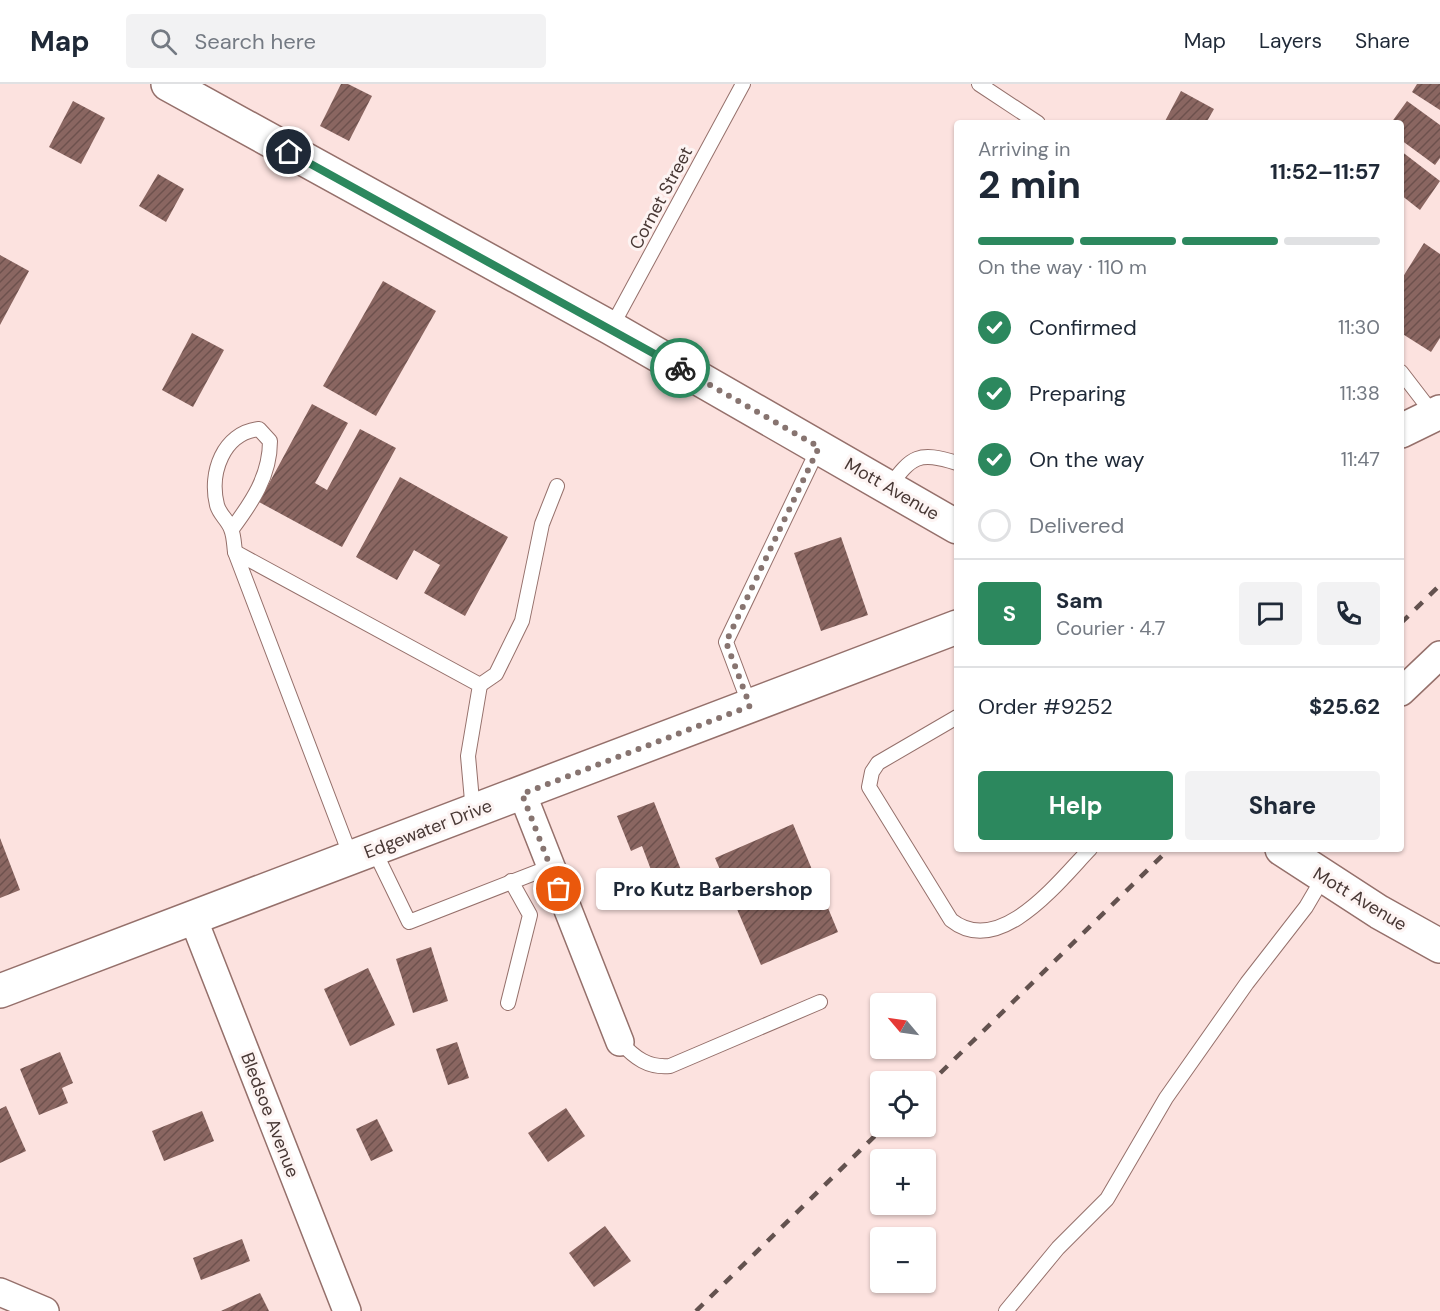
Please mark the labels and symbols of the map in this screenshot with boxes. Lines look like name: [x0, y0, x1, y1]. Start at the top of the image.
pin: [263, 126, 314, 177]
street label: Cornet Street: [624, 142, 698, 254]
courier: [650, 338, 710, 398]
street label: Mott Avenue: [840, 452, 944, 526]
street label: Edgewater Drive: [361, 794, 495, 864]
street label: Mott Avenue: [1309, 862, 1411, 936]
pin: [533, 863, 584, 914]
callout: Pro Kutz Barbershop: [595, 868, 829, 910]
north arrow: [870, 993, 936, 1059]
street label: Bledsoe Avenue: [235, 1049, 305, 1181]

